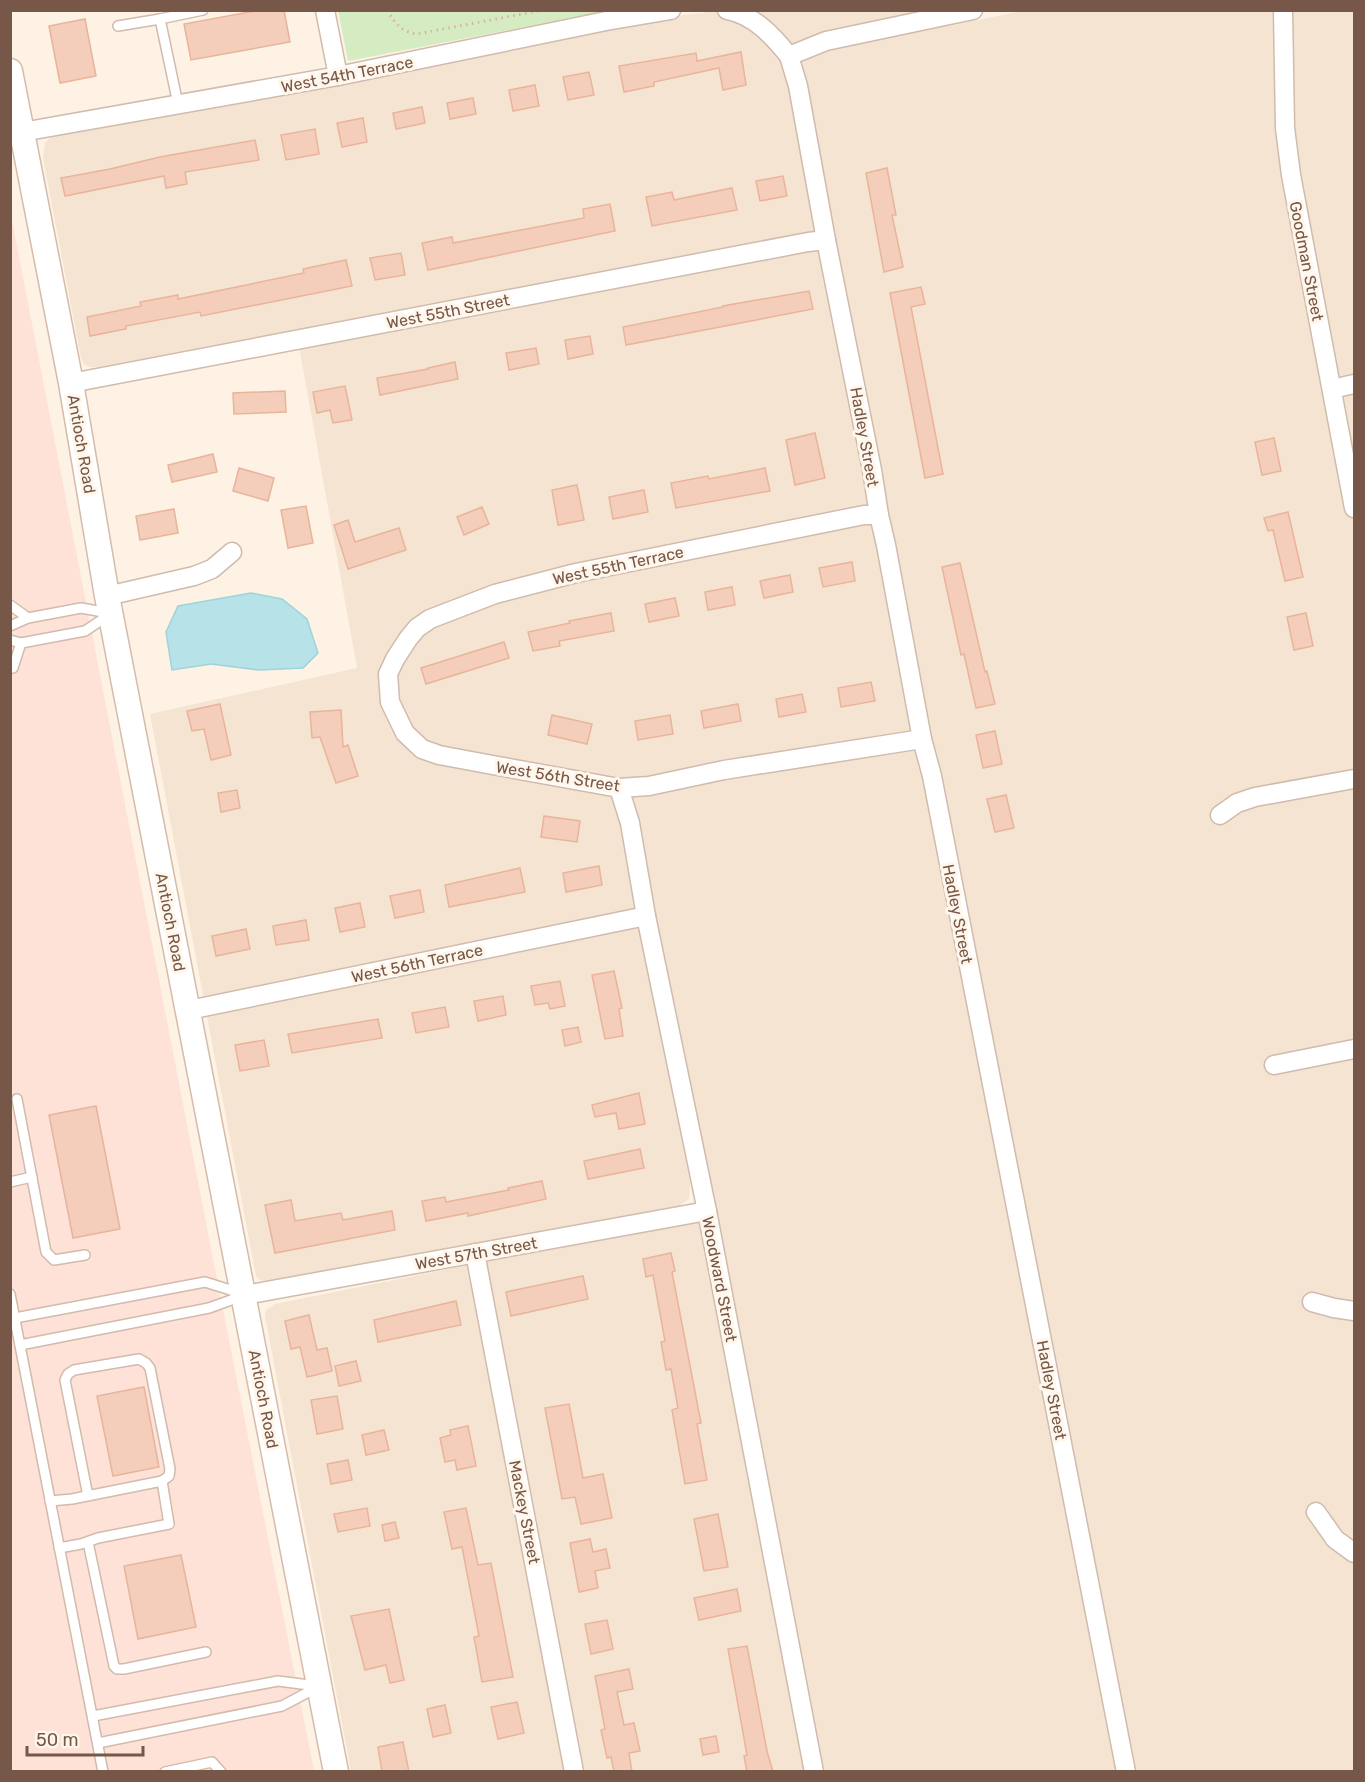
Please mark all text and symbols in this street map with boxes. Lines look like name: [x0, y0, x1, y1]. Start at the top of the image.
street label: West 54th Terrace: [279, 52, 415, 97]
street label: Goodman Street: [1286, 200, 1327, 323]
street label: West 55th Street: [385, 290, 511, 333]
street label: Hadley Street: [846, 386, 883, 488]
street label: Antioch Road: [63, 393, 100, 495]
street label: West 55th Terrace: [551, 542, 685, 589]
street label: West 56th Street: [495, 757, 621, 796]
street label: Hadley Street: [939, 863, 976, 965]
street label: Antioch Road: [152, 871, 189, 973]
street label: West 56th Terrace: [350, 940, 485, 987]
street label: Woodward Street: [698, 1215, 741, 1343]
street label: West 57th Street: [414, 1233, 539, 1274]
street label: Hadley Street: [1033, 1339, 1070, 1441]
street label: Antioch Road: [245, 1348, 282, 1450]
street label: Mackey Street: [505, 1459, 544, 1566]
scale bar: [27, 1719, 142, 1757]
text: 50 m: [36, 1729, 79, 1751]

